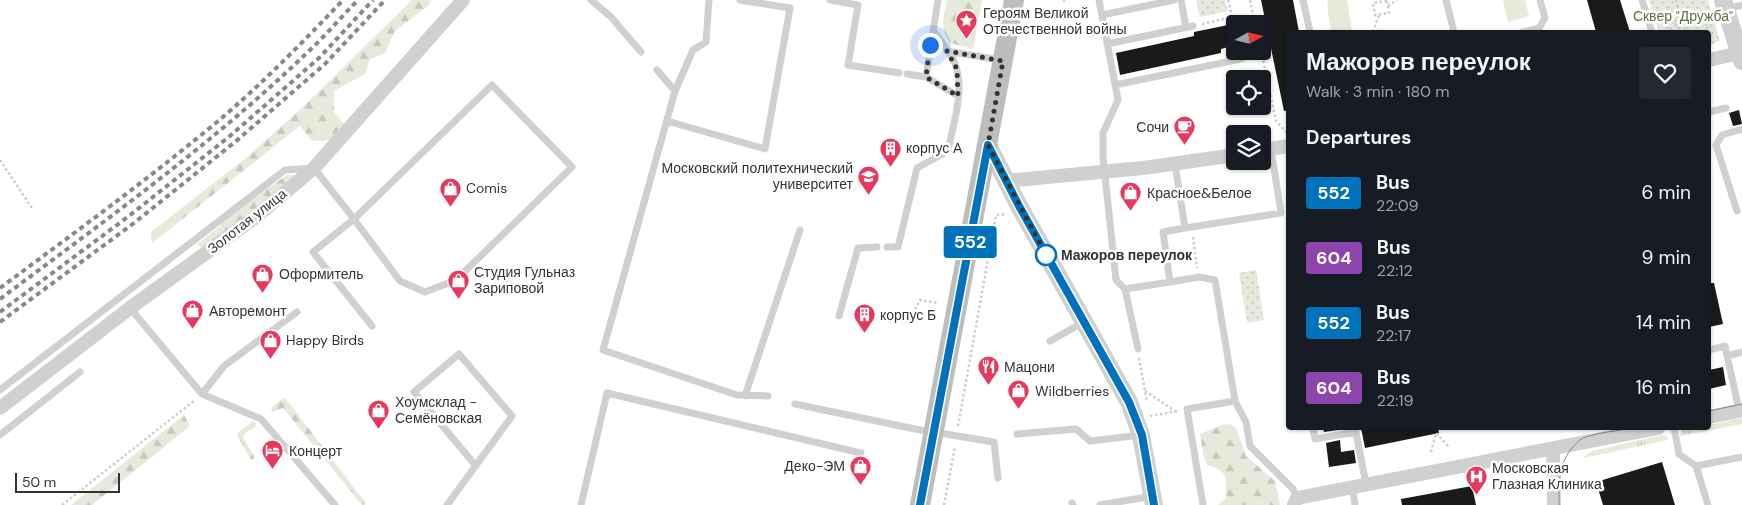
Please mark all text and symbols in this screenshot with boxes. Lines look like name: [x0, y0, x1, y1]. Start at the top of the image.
place label: Героям Великой Отечественной войны: [983, 4, 1127, 38]
park label: Сквер "Дружба": [1633, 7, 1733, 25]
place icon: Героям Великой Отечественной войны: [955, 9, 979, 40]
north arrow: [1226, 15, 1271, 60]
map controls: [1226, 15, 1271, 170]
your location: [918, 33, 943, 58]
text: Мажоров переулок: [1306, 46, 1531, 77]
button: heart: [1639, 47, 1691, 99]
button: locate: [1226, 70, 1271, 115]
text: Walk · 3 min · 180 m: [1306, 81, 1450, 102]
cafe icon: Сочи: [1173, 115, 1197, 146]
place label: Сочи: [1136, 118, 1169, 136]
button: layers: [1226, 125, 1271, 170]
text: Departures: [1306, 125, 1411, 150]
building icon: корпус А: [878, 136, 902, 167]
place label: корпус А: [906, 139, 963, 157]
place label: Московский политехнический университет: [661, 159, 854, 193]
school or university icon: Московский политехнический университет: [857, 164, 881, 195]
text: Bus: [1376, 170, 1410, 195]
shop icon: Comis: [438, 176, 462, 207]
place label: Comis: [466, 179, 507, 197]
text: 6 min: [1642, 180, 1691, 205]
shop icon: Красное&Белое: [1119, 181, 1143, 212]
text: 552: [1317, 181, 1350, 205]
street label: Золотая улица: [204, 184, 290, 258]
place label: Красное&Белое: [1147, 184, 1252, 202]
text: 22:09: [1376, 195, 1419, 216]
line badge: 552: [941, 226, 999, 258]
text: 552: [954, 230, 986, 254]
text: Bus: [1377, 235, 1411, 260]
marker: Мажоров переулок: [1035, 244, 1057, 266]
text: 9 min: [1642, 245, 1691, 270]
place label: Мажоров переулок: [1061, 246, 1193, 264]
text: 604: [1316, 246, 1352, 270]
text: 22:12: [1377, 260, 1413, 281]
shop icon: Оформитель: [251, 262, 275, 293]
place label: Студия Гульназ Зариповой: [474, 263, 575, 297]
place label: Оформитель: [279, 265, 363, 283]
shop icon: Студия Гульназ Зариповой: [446, 268, 470, 299]
shop icon: Авторемонт: [181, 299, 205, 330]
text: Bus: [1376, 300, 1410, 325]
place label: Авторемонт: [209, 302, 287, 320]
building icon: корпус Б: [852, 303, 876, 334]
place label: корпус Б: [880, 306, 936, 324]
text: 14 min: [1636, 310, 1691, 335]
text: 552: [1317, 311, 1350, 335]
text: 22:17: [1376, 325, 1411, 346]
shop icon: Happy Birds: [258, 328, 282, 359]
place label: Happy Birds: [286, 331, 364, 349]
restaurant icon: Мацони: [976, 355, 1000, 386]
place label: Мацони: [1004, 358, 1055, 376]
text: Bus: [1377, 365, 1411, 390]
text: 16 min: [1636, 375, 1691, 400]
text: 604: [1316, 376, 1352, 400]
shop icon: Wildberries: [1007, 379, 1031, 410]
place label: Wildberries: [1035, 382, 1109, 400]
text: 22:19: [1377, 390, 1414, 411]
place label: Хоумсклад - Семёновская: [395, 393, 482, 427]
shop icon: Хоумсклад - Семёновская: [367, 398, 391, 429]
hotel icon: Концерт: [261, 439, 285, 470]
place label: Концерт: [289, 442, 343, 460]
shop icon: Деко-ЭМ: [849, 454, 873, 485]
place label: Деко-ЭМ: [784, 457, 845, 475]
place label: Московская Глазная Клиника: [1492, 459, 1602, 493]
hospital icon: Московская Глазная Клиника: [1464, 464, 1488, 495]
scale bar: [15, 470, 120, 493]
text: 50 m: [22, 473, 56, 491]

